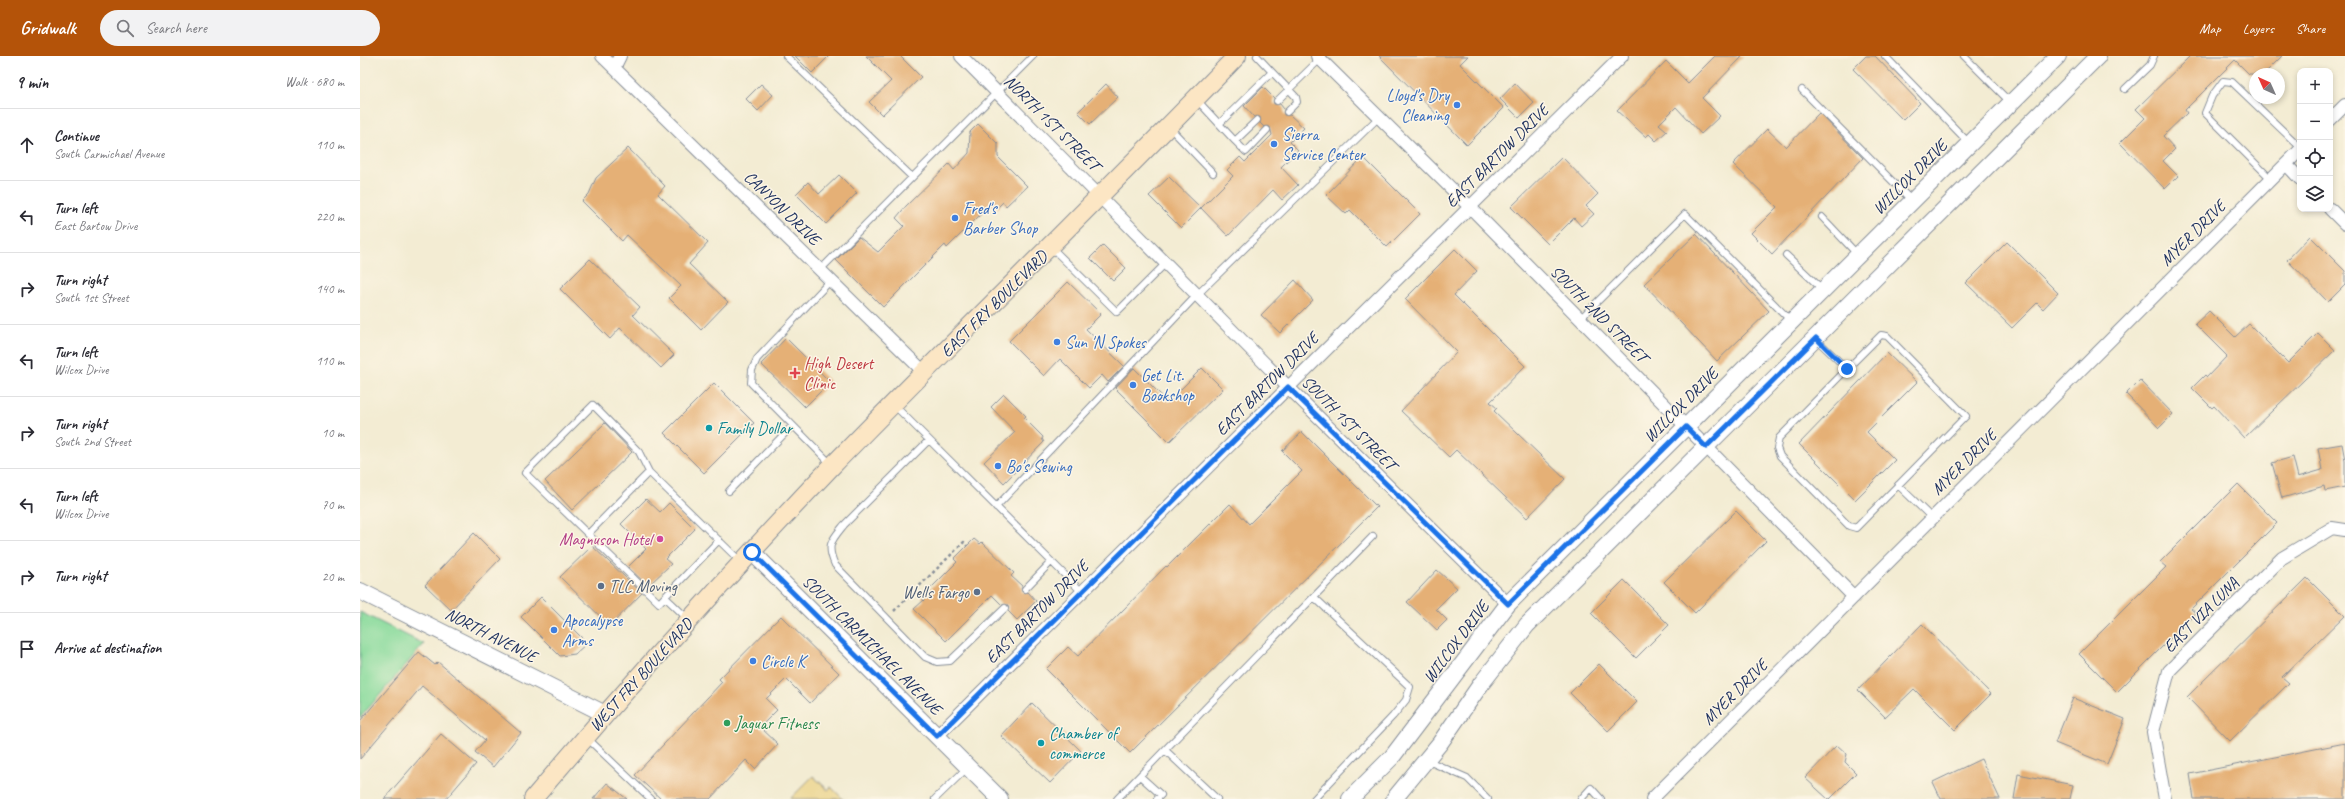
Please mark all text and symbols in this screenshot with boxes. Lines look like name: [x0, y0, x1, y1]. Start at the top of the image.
search box: [100, 10, 380, 46]
text: Gridwalk: [20, 16, 76, 40]
icon: search: [114, 17, 136, 39]
text: Search here: [146, 19, 207, 38]
text: Map: [2199, 20, 2221, 37]
text: Layers: [2243, 20, 2274, 37]
text: Share: [2296, 20, 2325, 37]
north arrow: [2249, 68, 2285, 104]
map controls: [2297, 68, 2333, 212]
button: +: [2297, 68, 2333, 104]
street label: NORTH 1ST STREET: [1000, 71, 1107, 178]
text: 9 min: [16, 72, 48, 93]
text: Walk · 680 m: [285, 74, 344, 90]
place label: Lloyd's Dry Cleaning: [1387, 85, 1450, 126]
street label: EAST BARTOW DRIVE: [1441, 98, 1555, 212]
marker: Lloyd's Dry Cleaning: [1452, 100, 1462, 110]
button: −: [2297, 104, 2333, 140]
place label: Sierra Service Center: [1282, 124, 1367, 165]
text: Continue: [54, 127, 99, 146]
icon: ahead: [16, 134, 38, 156]
street label: WILCOX DRIVE: [1868, 134, 1953, 219]
text: 110 m: [316, 137, 344, 153]
marker: Sierra Service Center: [1269, 139, 1279, 149]
button: locate: [2297, 140, 2333, 176]
text: South Carmichael Avenue: [54, 146, 164, 162]
street label: CANYON DRIVE: [739, 166, 826, 251]
button: layers: [2297, 176, 2333, 212]
street label: MYER DRIVE: [2156, 194, 2232, 270]
place label: Fred's Barber Shop: [963, 198, 1039, 239]
text: Turn left: [54, 199, 97, 218]
icon: left: [16, 206, 38, 228]
text: 220 m: [316, 209, 344, 225]
marker: Fred's Barber Shop: [950, 213, 960, 223]
text: East Bartow Drive: [54, 218, 137, 234]
street label: EAST FRY BOULEVARD: [936, 245, 1053, 362]
street label: SOUTH 2ND STREET: [1546, 261, 1655, 370]
text: Turn right: [54, 271, 107, 290]
icon: right: [16, 278, 38, 300]
text: 140 m: [316, 281, 344, 297]
text: South 1st Street: [54, 290, 129, 306]
street label: EAST BARTOW DRIVE: [1211, 326, 1325, 440]
place label: Sun 'N Spokes: [1065, 332, 1148, 353]
marker: Sun 'N Spokes: [1052, 337, 1062, 347]
text: Turn left: [54, 343, 97, 362]
icon: left: [16, 350, 38, 372]
text: 110 m: [316, 353, 344, 369]
place label: High Desert Clinic: [804, 353, 876, 394]
route end: [1838, 360, 1856, 378]
text: Wilcox Drive: [54, 362, 108, 378]
street label: WILCOX DRIVE: [1639, 362, 1724, 447]
place label: Get Lit. Bookshop: [1141, 365, 1196, 406]
marker: High Desert Clinic: [789, 367, 801, 379]
street label: SOUTH 1ST STREET: [1297, 371, 1404, 478]
marker: Get Lit. Bookshop: [1128, 380, 1138, 390]
text: Turn right: [54, 415, 107, 434]
place label: Family Dollar: [717, 418, 794, 439]
icon: right: [16, 422, 38, 444]
marker: Family Dollar: [704, 423, 714, 433]
street label: MYER DRIVE: [1927, 423, 2003, 499]
text: 10 m: [322, 425, 344, 441]
text: South 2nd Street: [54, 434, 131, 450]
place label: Bo's Sewing: [1006, 456, 1073, 477]
marker: Bo's Sewing: [993, 461, 1003, 471]
text: Turn left: [54, 487, 97, 506]
icon: left: [16, 494, 38, 516]
text: 70 m: [322, 497, 344, 513]
text: Wilcox Drive: [54, 506, 108, 522]
place label: Magnuson Hotel: [559, 529, 655, 550]
marker: Magnuson Hotel: [655, 534, 665, 544]
route start: [743, 543, 761, 561]
street label: EAST BARTOW DRIVE: [981, 554, 1095, 668]
icon: right: [16, 566, 38, 588]
text: Turn right: [54, 567, 107, 586]
text: 20 m: [322, 569, 344, 585]
street label: SOUTH CARMICHAEL AVENUE: [798, 571, 948, 721]
street label: EAST VIA LUNA: [2159, 573, 2243, 657]
place label: TLC Moving: [609, 576, 678, 597]
marker: TLC Moving: [596, 581, 606, 591]
place label: Wells Fargo: [903, 582, 970, 603]
marker: Wells Fargo: [972, 587, 982, 597]
street label: WILCOX DRIVE: [1418, 595, 1495, 687]
street label: NORTH AVENUE: [442, 603, 543, 668]
place label: Apocalypse Arms: [562, 610, 624, 651]
street label: WEST FRY BOULEVARD: [585, 613, 698, 736]
marker: Apocalypse Arms: [549, 625, 559, 635]
icon: arrive: [16, 638, 38, 660]
text: Arrive at destination: [54, 639, 161, 658]
place label: Circle K: [761, 651, 809, 672]
street label: MYER DRIVE: [1698, 653, 1774, 729]
marker: Circle K: [748, 656, 758, 666]
place label: Jaguar Fitness: [734, 713, 821, 734]
marker: Jaguar Fitness: [722, 718, 732, 728]
place label: Chamber of commerce: [1049, 723, 1121, 764]
marker: Chamber of commerce: [1036, 738, 1046, 748]

